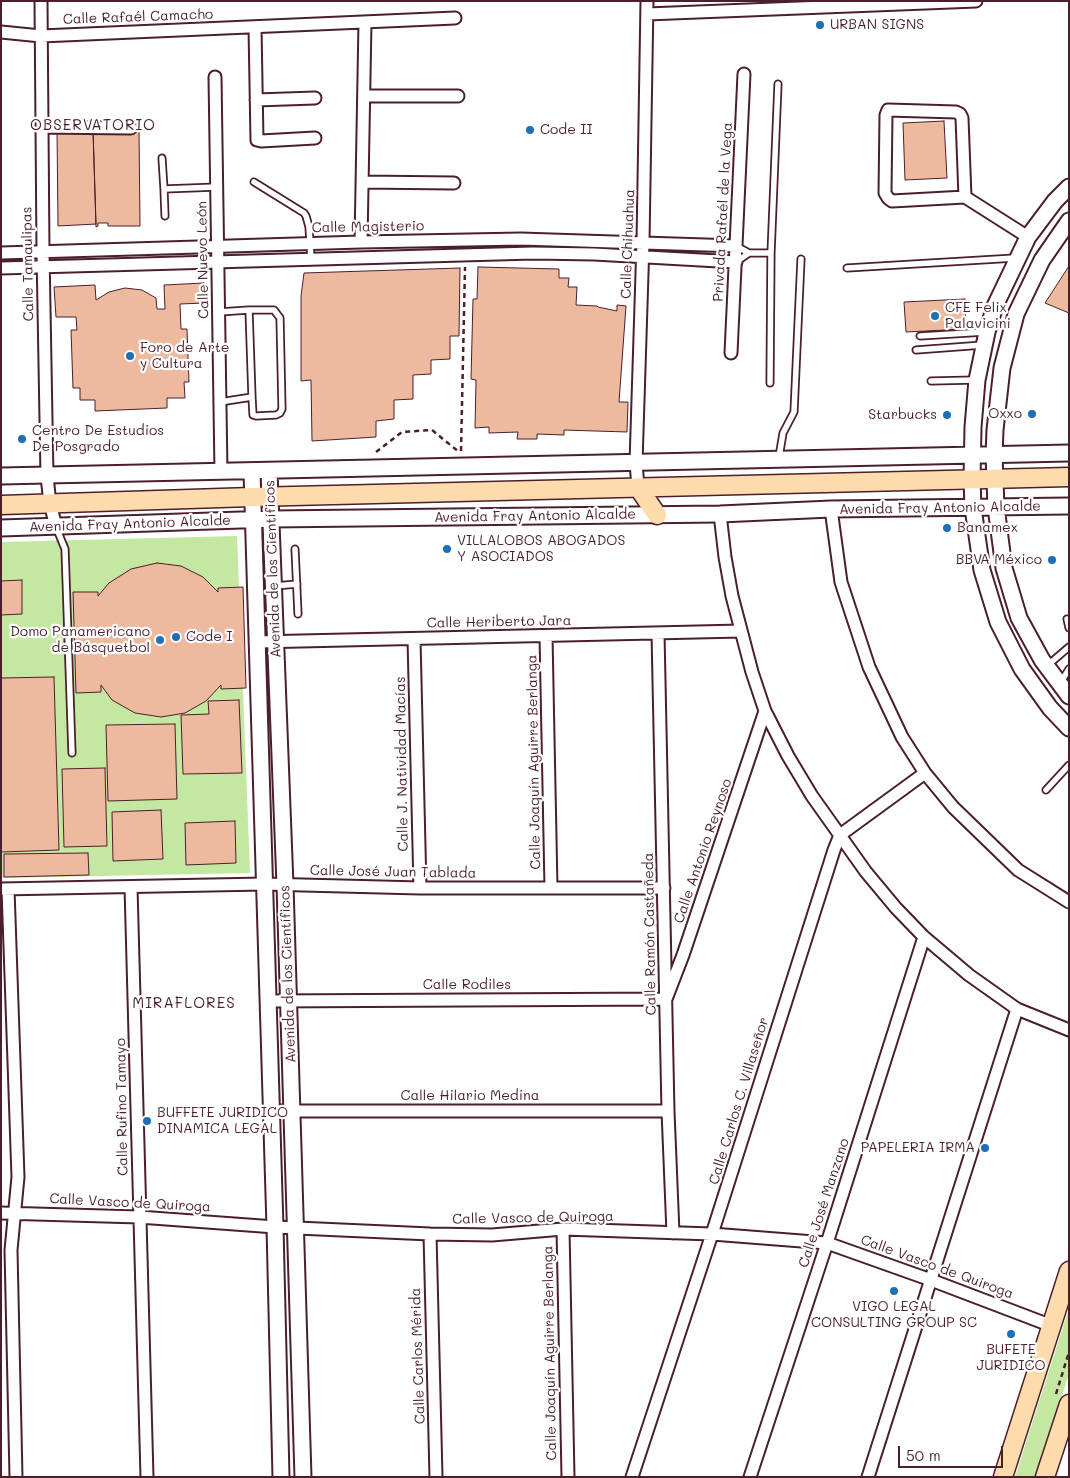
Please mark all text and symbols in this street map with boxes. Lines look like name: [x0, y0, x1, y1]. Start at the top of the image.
street label: Calle Rafaél Camacho: [63, 6, 213, 28]
place label: URBAN SIGNS: [830, 17, 924, 33]
marker: URBAN SIGNS: [814, 19, 826, 31]
district label: OBSERVATORIO: [29, 116, 157, 134]
place label: Code II: [540, 122, 593, 138]
street label: Privada Rafaél de la Vega: [710, 122, 736, 302]
marker: Code II: [524, 124, 536, 136]
street label: Calle Chihuahua: [618, 189, 638, 299]
street label: Calle Nuevo León: [194, 201, 212, 319]
street label: Calle Tamaulipas: [19, 206, 37, 322]
street label: Calle Magisterio: [312, 218, 424, 236]
place label: CFE Felix Palavicini: [945, 300, 1011, 332]
marker: CFE Felix Palavicini: [929, 310, 941, 322]
place label: Foro de Arte y Cultura: [140, 340, 230, 372]
marker: Foro de Arte y Cultura: [124, 350, 136, 362]
place label: Oxxo: [988, 406, 1022, 422]
place label: Starbucks: [868, 407, 937, 423]
marker: Oxxo: [1026, 408, 1038, 420]
marker: Starbucks: [941, 409, 953, 421]
place label: Centro De Estudios De Posgrado: [32, 423, 164, 456]
marker: Centro De Estudios De Posgrado: [16, 433, 28, 445]
street label: Avenida de los Científicos: [262, 480, 284, 658]
street label: Avenida Fray Antonio Alcalde: [839, 498, 1041, 518]
street label: Avenida Fray Antonio Alcalde: [434, 506, 636, 526]
street label: Avenida Fray Antonio Alcalde: [29, 512, 231, 536]
place label: Banamex: [957, 520, 1018, 536]
marker: Banamex: [941, 522, 953, 534]
place label: VILLALOBOS ABOGADOS Y ASOCIADOS: [457, 533, 625, 566]
marker: VILLALOBOS ABOGADOS Y ASOCIADOS: [441, 543, 453, 555]
place label: BBVA México: [956, 552, 1042, 568]
marker: BBVA México: [1046, 554, 1058, 566]
street label: Calle Heriberto Jara: [427, 612, 571, 632]
place label: Domo Panamericano de Básquetbol: [10, 624, 150, 656]
place label: Code I: [186, 629, 232, 645]
marker: Code I: [170, 631, 182, 643]
marker: Domo Panamericano de Básquetbol: [154, 634, 166, 646]
street label: Calle Joaquín Aguirre Berlanga: [524, 654, 544, 870]
street label: Calle J. Natividad Macías: [392, 676, 412, 852]
street label: Calle Antonio Reynoso: [670, 777, 736, 925]
street label: Calle Ramón Castañeda: [640, 853, 660, 1015]
street label: Calle José Juan Tablada: [310, 862, 476, 882]
street label: Avenida de los Científicos: [277, 885, 299, 1063]
street label: Calle Rodiles: [423, 977, 511, 993]
district label: MIRAFLORES: [131, 994, 237, 1012]
street label: Calle Carlos C. Villaseñor: [706, 1015, 772, 1187]
street label: Calle Rufino Tamayo: [112, 1038, 132, 1176]
street label: Calle Hilario Medina: [401, 1088, 539, 1104]
place label: BUFFETE JURIDICO DINAMICA LEGAL: [157, 1105, 288, 1138]
marker: BUFFETE JURIDICO DINAMICA LEGAL: [141, 1115, 153, 1127]
street label: Calle José Manzano: [795, 1136, 853, 1270]
place label: PAPELERIA IRMA: [861, 1140, 975, 1156]
marker: PAPELERIA IRMA: [979, 1142, 991, 1154]
street label: Calle Vasco de Quiroga: [49, 1190, 211, 1216]
street label: Calle Vasco de Quiroga: [452, 1208, 614, 1228]
street label: Calle Vasco de Quiroga: [858, 1231, 1016, 1303]
street label: Calle Joaquín Aguirre Berlanga: [540, 1245, 560, 1461]
marker: VIGO LEGAL CONSULTING GROUP SC: [888, 1285, 900, 1297]
street label: Calle Carlos Mérida: [407, 1288, 429, 1424]
place label: VIGO LEGAL CONSULTING GROUP SC: [811, 1299, 977, 1331]
marker: BUFETE JURIDICO: [1005, 1328, 1017, 1340]
place label: BUFETE JURIDICO: [977, 1342, 1045, 1374]
scale bar: [900, 1436, 1005, 1468]
text: 50 m: [906, 1445, 941, 1465]

